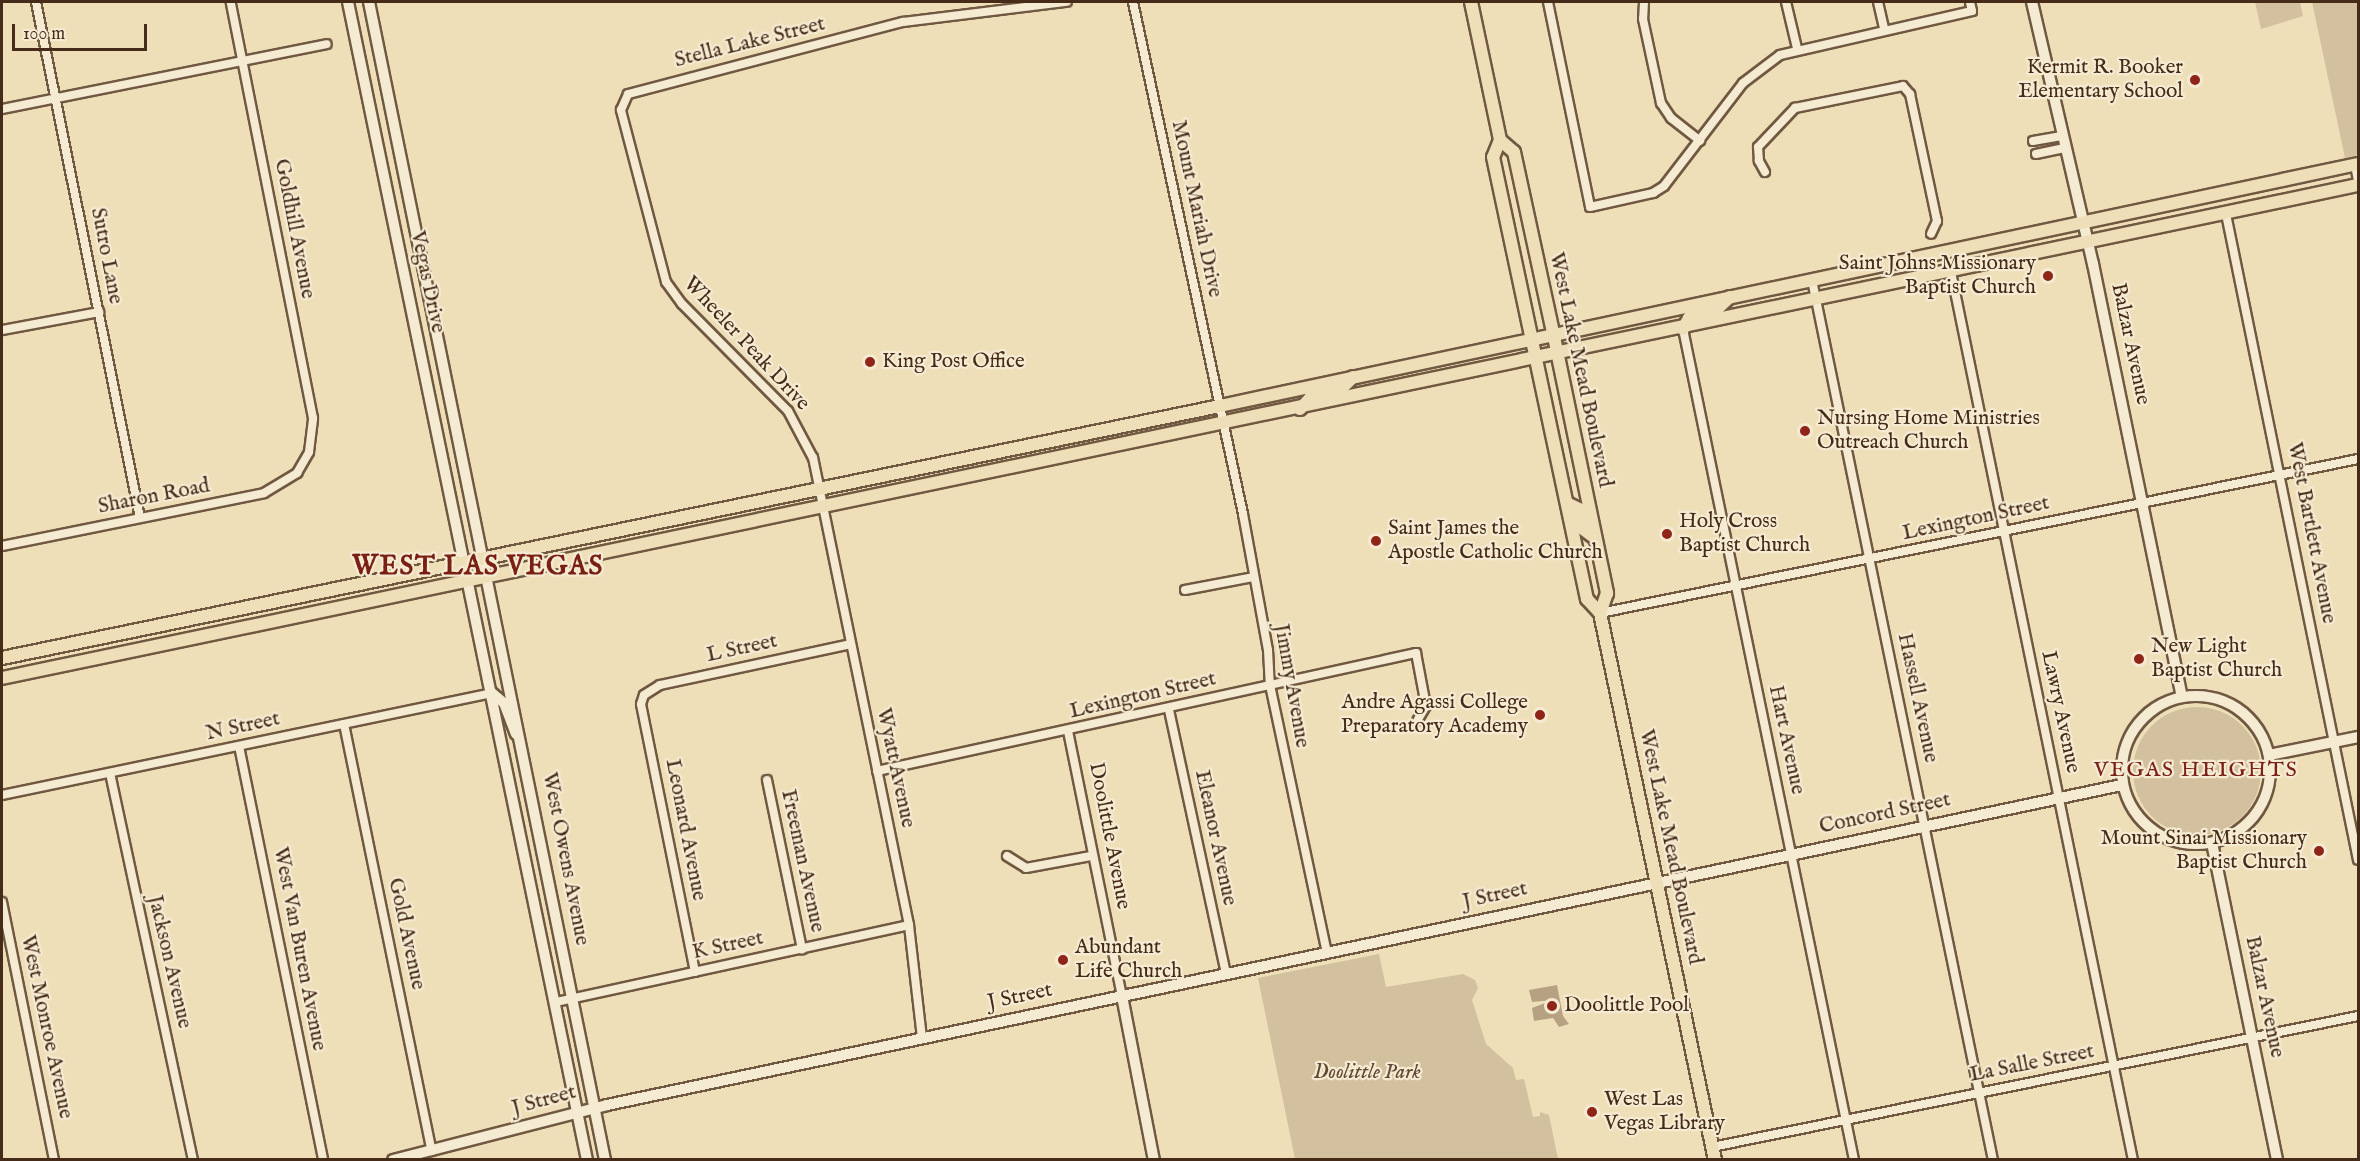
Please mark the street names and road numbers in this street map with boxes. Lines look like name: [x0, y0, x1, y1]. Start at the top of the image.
street label: Stella Lake Street: [672, 12, 828, 74]
street label: Mount Mariah Drive: [1165, 118, 1227, 300]
street label: Goldhill Avenue: [268, 157, 320, 301]
street label: Sutro Lane: [84, 206, 128, 306]
street label: Vegas Drive: [404, 229, 450, 335]
street label: West Lake Mead Boulevard: [1543, 250, 1617, 490]
street label: Wheeler Peak Drive: [677, 272, 815, 416]
street label: Balzar Avenue: [2105, 281, 2155, 407]
street label: West Bartlett Avenue: [2281, 440, 2341, 626]
street label: Sharon Road: [96, 474, 212, 520]
street label: Lexington Street: [1900, 491, 2052, 547]
street label: Jimmy Avenue: [1268, 622, 1314, 750]
street label: L Street: [704, 629, 780, 669]
street label: Hassell Avenue: [1891, 631, 1943, 765]
street label: Lawry Avenue: [2035, 649, 2085, 775]
street label: Lexington Street: [1067, 667, 1219, 725]
street label: Hart Avenue: [1762, 683, 1810, 797]
street label: Wyatt Avenue: [870, 706, 920, 830]
street label: N Street: [204, 707, 282, 747]
street label: West Lake Mead Boulevard: [1633, 727, 1707, 967]
street label: Leonard Avenue: [659, 757, 711, 903]
street label: Doolittle Avenue: [1082, 760, 1136, 912]
street label: Eleanor Avenue: [1188, 768, 1242, 908]
street label: West Owens Avenue: [536, 770, 594, 948]
street label: Freeman Avenue: [775, 787, 829, 935]
street label: Concord Street: [1817, 788, 1953, 840]
street label: West Van Buren Avenue: [267, 845, 331, 1053]
street label: Gold Avenue: [382, 876, 430, 992]
street label: J Street: [1460, 877, 1530, 915]
street label: Jackson Avenue: [141, 893, 197, 1031]
street label: K Street: [690, 926, 766, 966]
street label: West Monroe Avenue: [14, 933, 78, 1121]
street label: Balzar Avenue: [2239, 934, 2289, 1060]
street label: J Street: [985, 978, 1055, 1016]
street label: La Salle Street: [1968, 1040, 2096, 1088]
street label: J Street: [509, 1080, 579, 1122]

